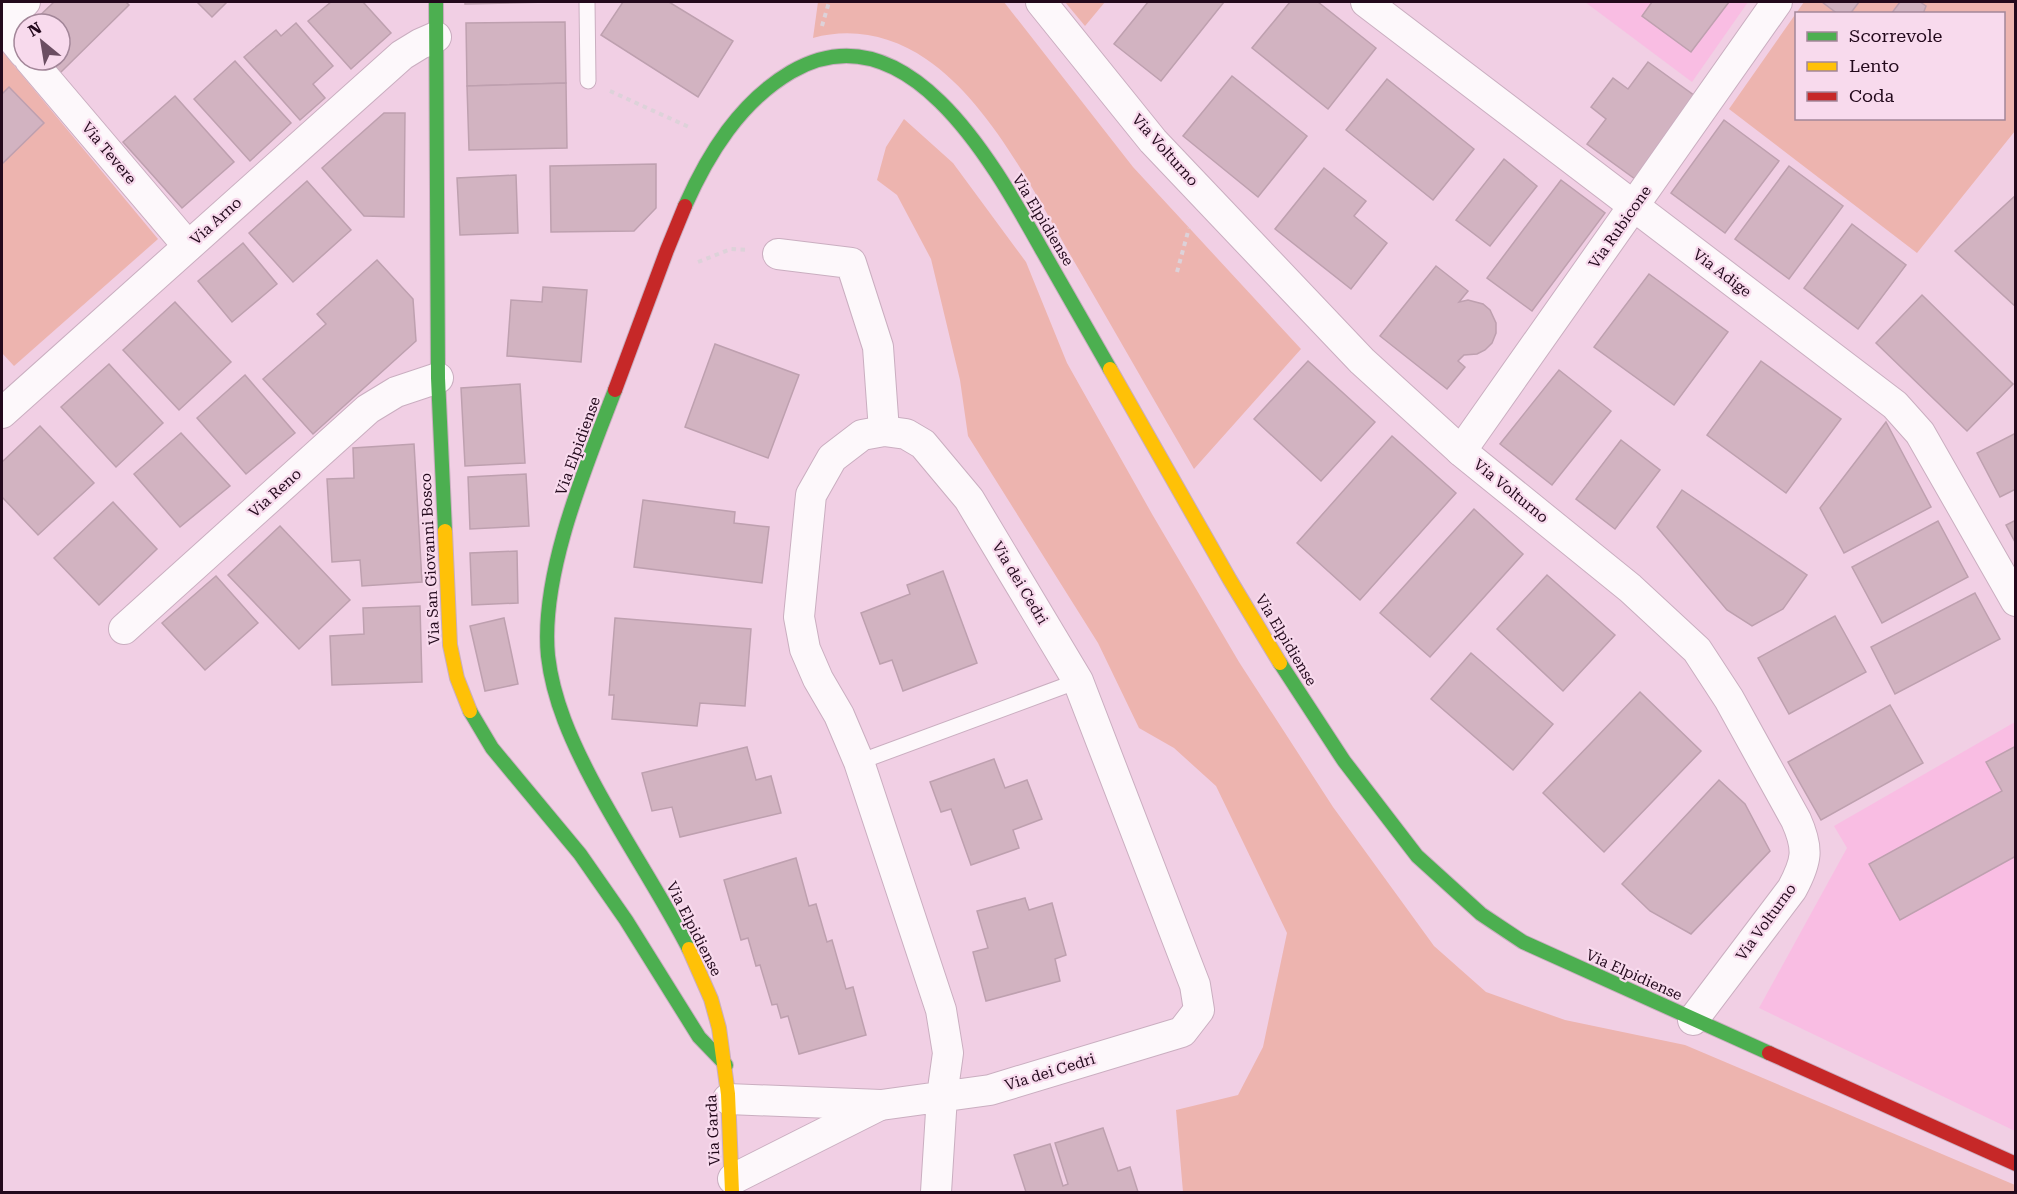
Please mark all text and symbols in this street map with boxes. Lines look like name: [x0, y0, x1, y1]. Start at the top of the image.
north arrow: [12, 12, 72, 72]
legend: [1795, 12, 2005, 120]
text: N: [25, 18, 45, 41]
text: Scorrevole: [1849, 25, 1943, 46]
text: Lento: [1849, 55, 1899, 76]
text: Coda: [1849, 85, 1895, 106]
street label: Via Volturno: [1128, 110, 1202, 190]
street label: Via Tevere: [78, 118, 140, 188]
street label: Via Elpidiense: [1009, 171, 1077, 269]
street label: Via Rubicone: [1585, 182, 1655, 272]
street label: Via Arno: [187, 193, 245, 249]
street label: Via Adige: [1689, 245, 1755, 301]
street label: Via Elpidiense: [552, 394, 604, 498]
street label: Via Volturno: [1470, 455, 1552, 527]
street label: Via Reno: [245, 465, 305, 521]
street label: Via San Giovanni Bosco: [417, 473, 443, 645]
street label: Via dei Cedri: [988, 538, 1052, 628]
street label: Via Elpidiense: [1252, 591, 1320, 689]
street label: Via Elpidiense: [662, 879, 726, 979]
street label: Via Volturno: [1732, 880, 1800, 964]
street label: Via Elpidiense: [1583, 946, 1685, 1004]
street label: Via dei Cedri: [1003, 1050, 1097, 1094]
street label: Via Garda: [702, 1094, 724, 1166]

